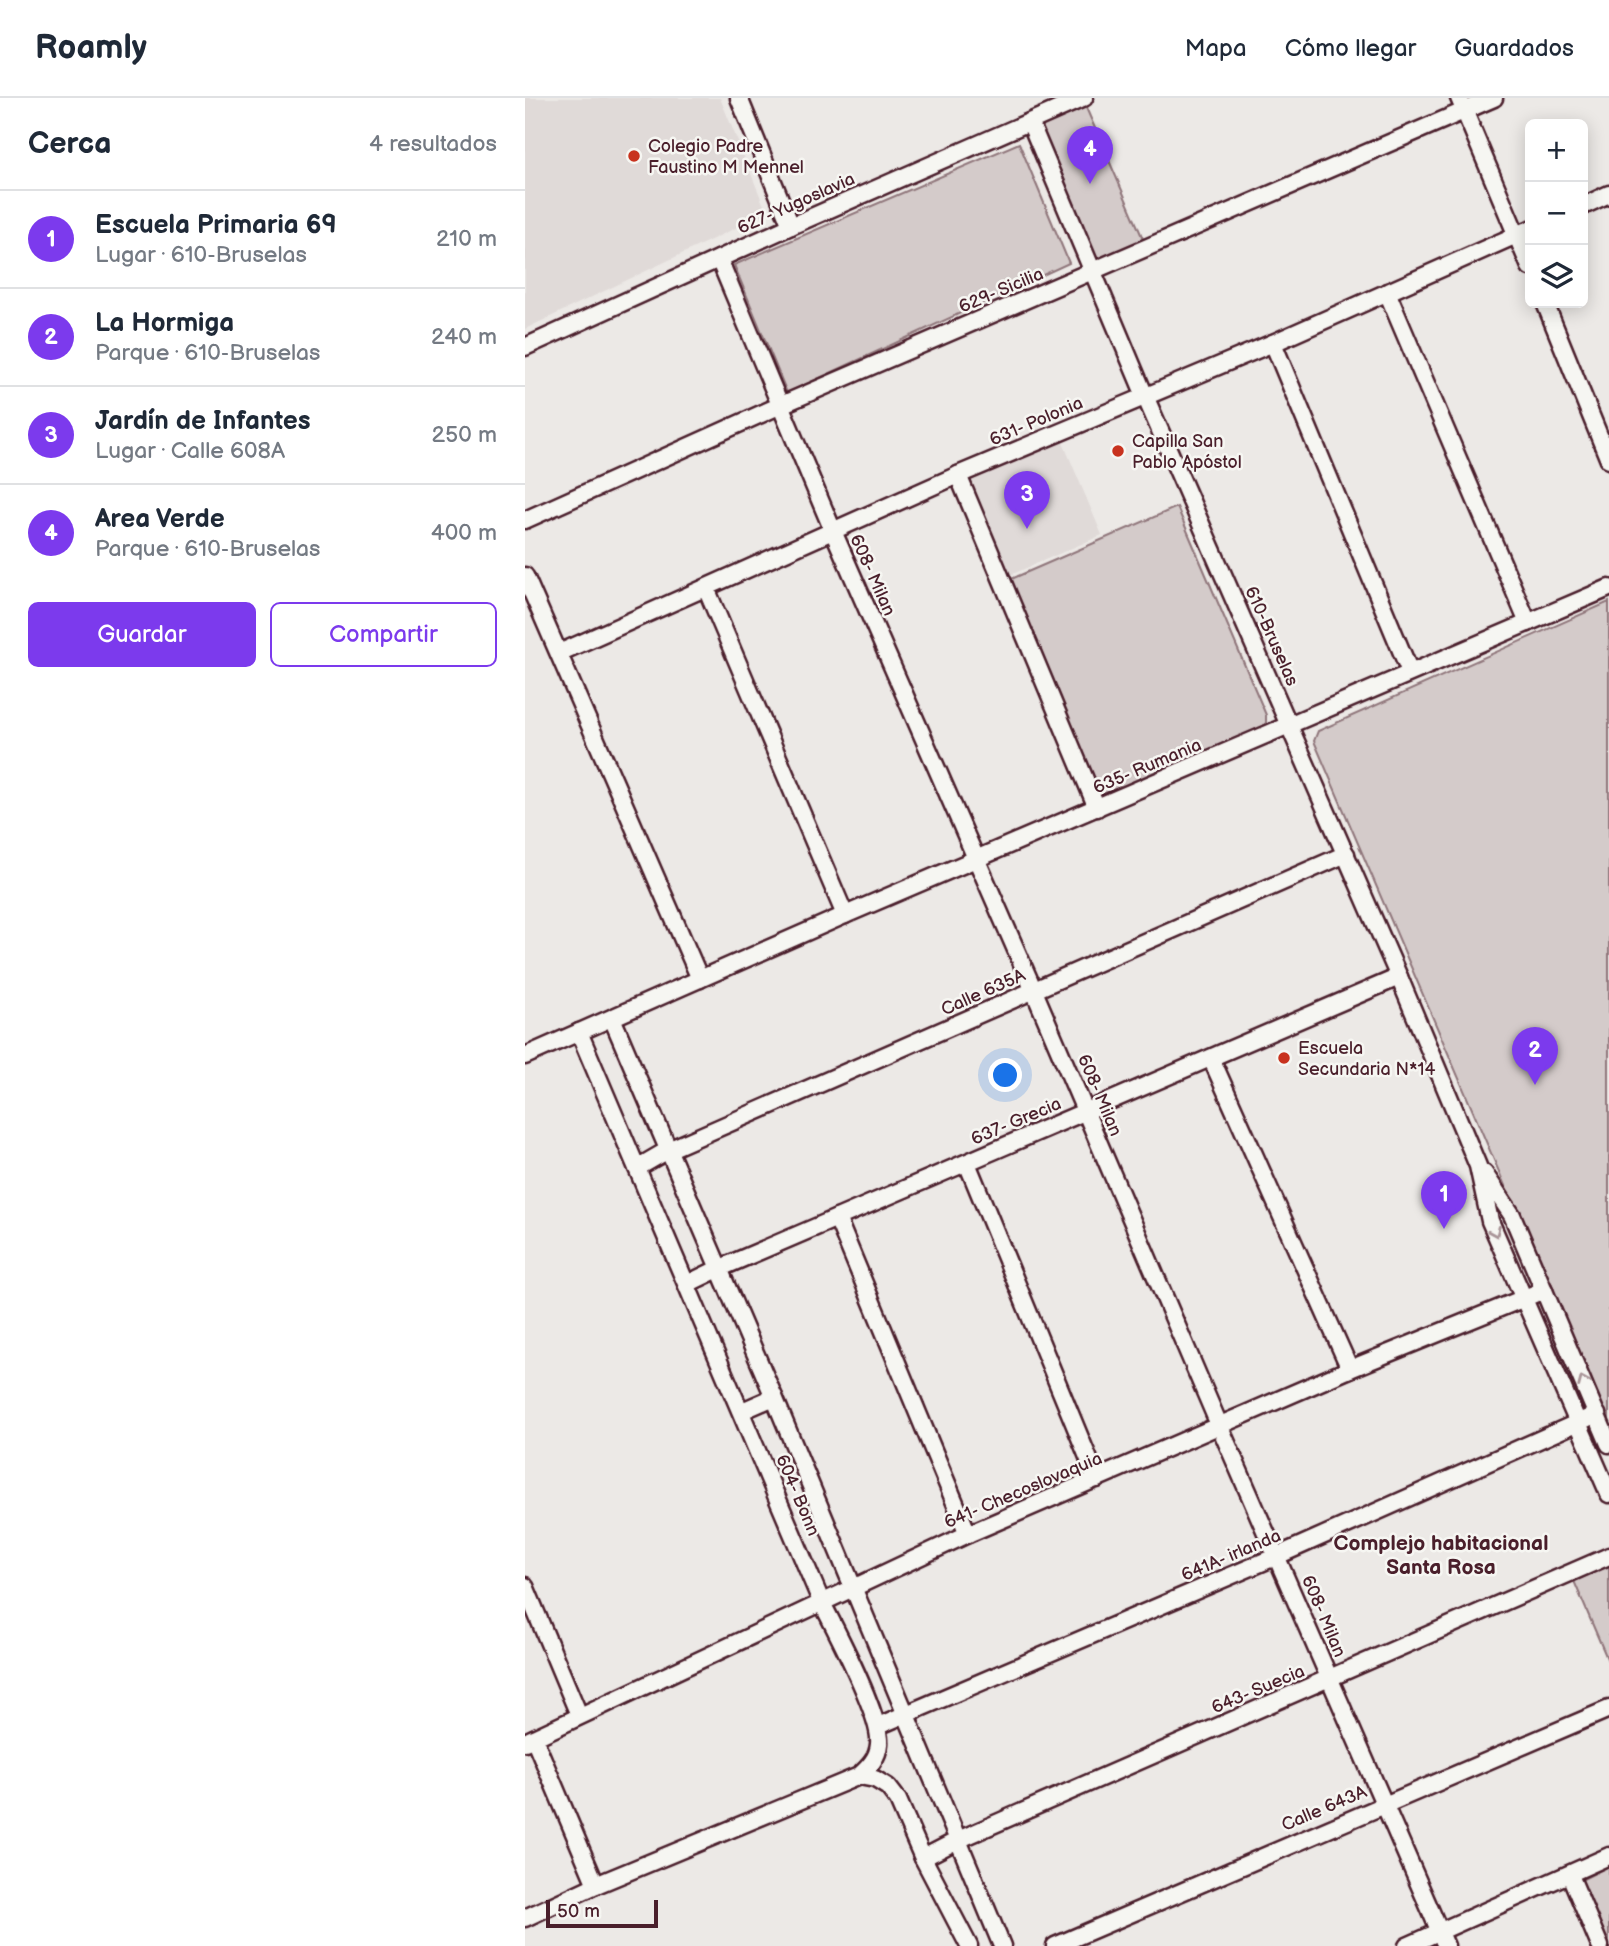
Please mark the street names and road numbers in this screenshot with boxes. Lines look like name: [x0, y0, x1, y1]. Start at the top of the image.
street label: 627- Yugoslavia: [734, 168, 858, 239]
street label: 629- Sicilia: [956, 263, 1047, 318]
street label: 631- Polonia: [986, 392, 1086, 451]
street label: 608- Milan: [845, 531, 900, 619]
street label: 610-Bruselas: [1240, 583, 1303, 689]
street label: 635- Rumania: [1090, 734, 1204, 799]
street label: Calle 635A: [938, 965, 1028, 1020]
street label: 608- Milan: [1073, 1051, 1126, 1139]
street label: 637- Grecia: [968, 1093, 1064, 1150]
street label: 641- Checoslovaquia: [941, 1448, 1105, 1533]
street label: 604- Bonn: [771, 1451, 824, 1539]
street label: 641A- irlanda: [1178, 1525, 1284, 1586]
street label: 608- Milan: [1297, 1572, 1350, 1660]
street label: 643- Suecia: [1209, 1660, 1308, 1718]
street label: Calle 643A: [1278, 1781, 1370, 1836]

